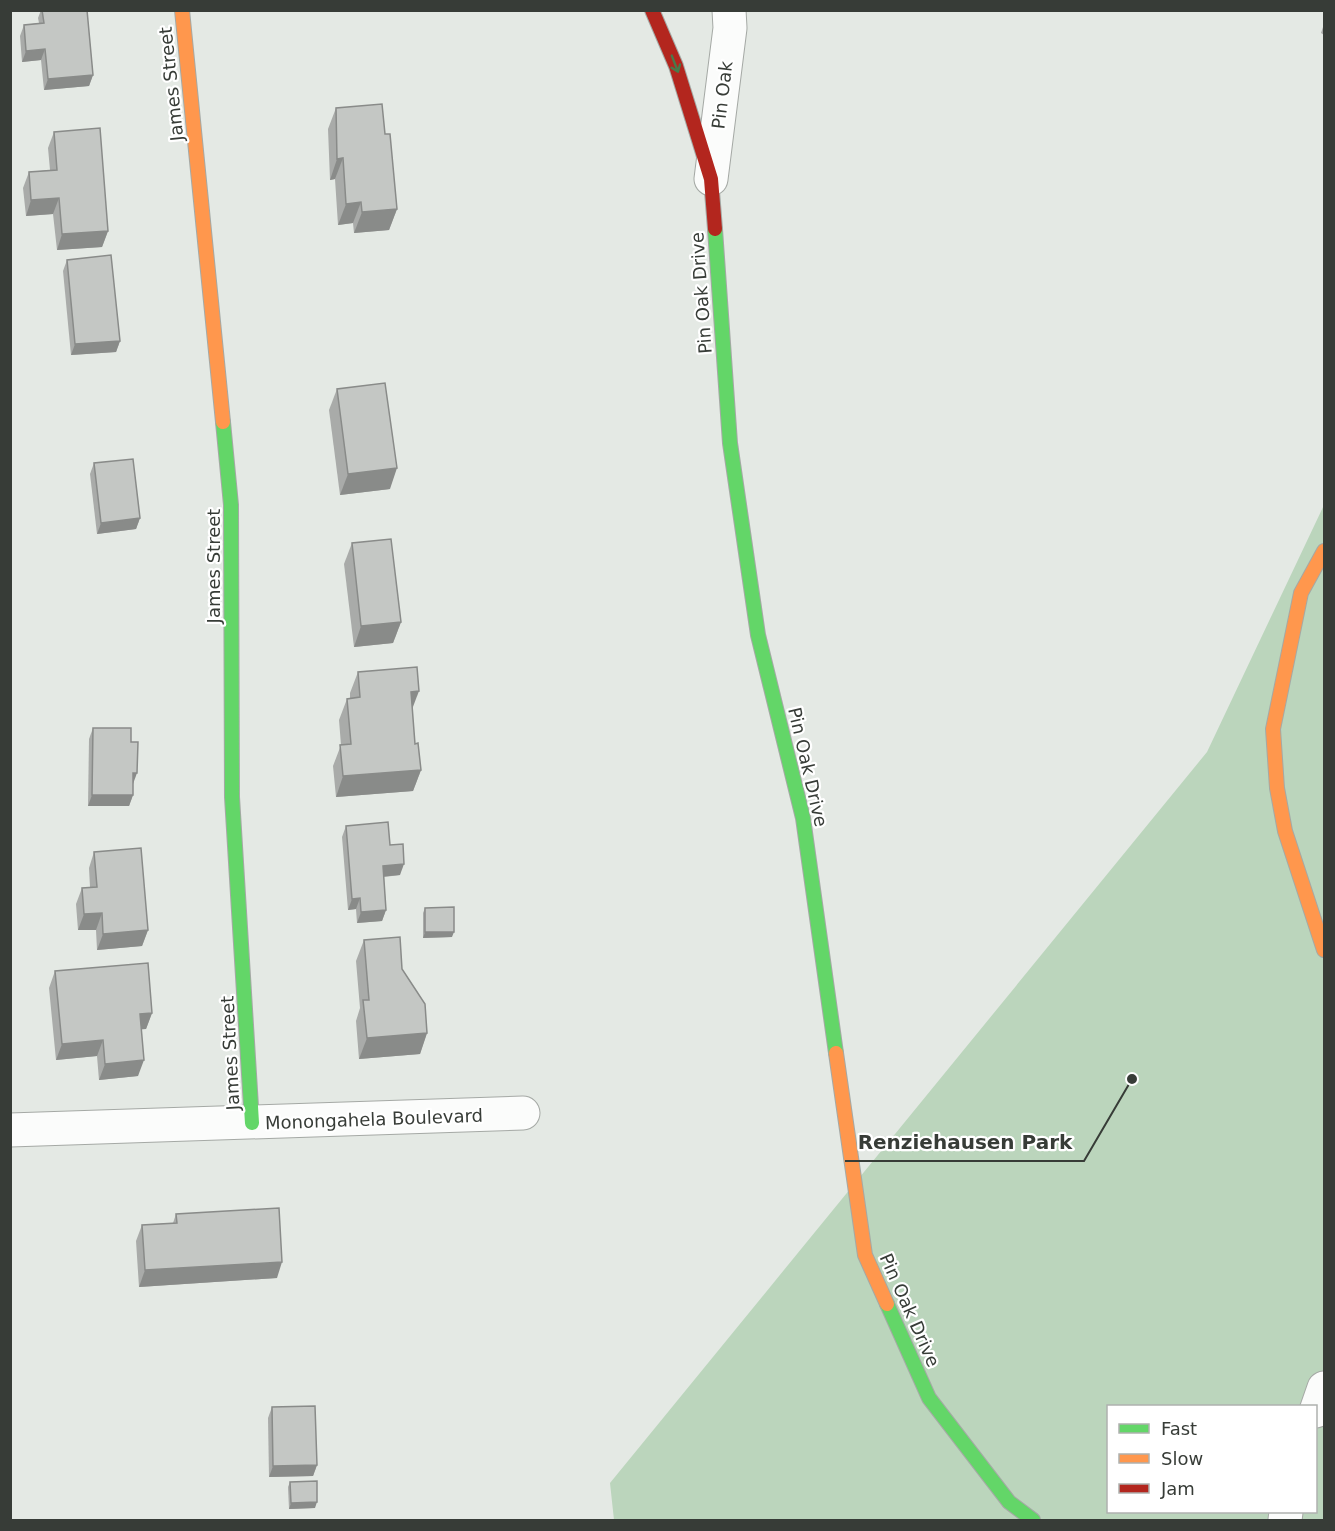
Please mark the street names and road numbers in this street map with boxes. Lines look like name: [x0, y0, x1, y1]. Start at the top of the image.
street label: James Street: [155, 26, 188, 143]
street label: Pin Oak: [707, 59, 737, 130]
street label: Pin Oak Drive: [686, 231, 716, 355]
street label: James Street: [203, 509, 224, 624]
street label: Pin Oak Drive: [784, 705, 832, 829]
street label: James Street: [217, 995, 244, 1112]
street label: Monongahela Boulevard: [265, 1105, 483, 1133]
street label: Pin Oak Drive: [876, 1250, 944, 1370]

